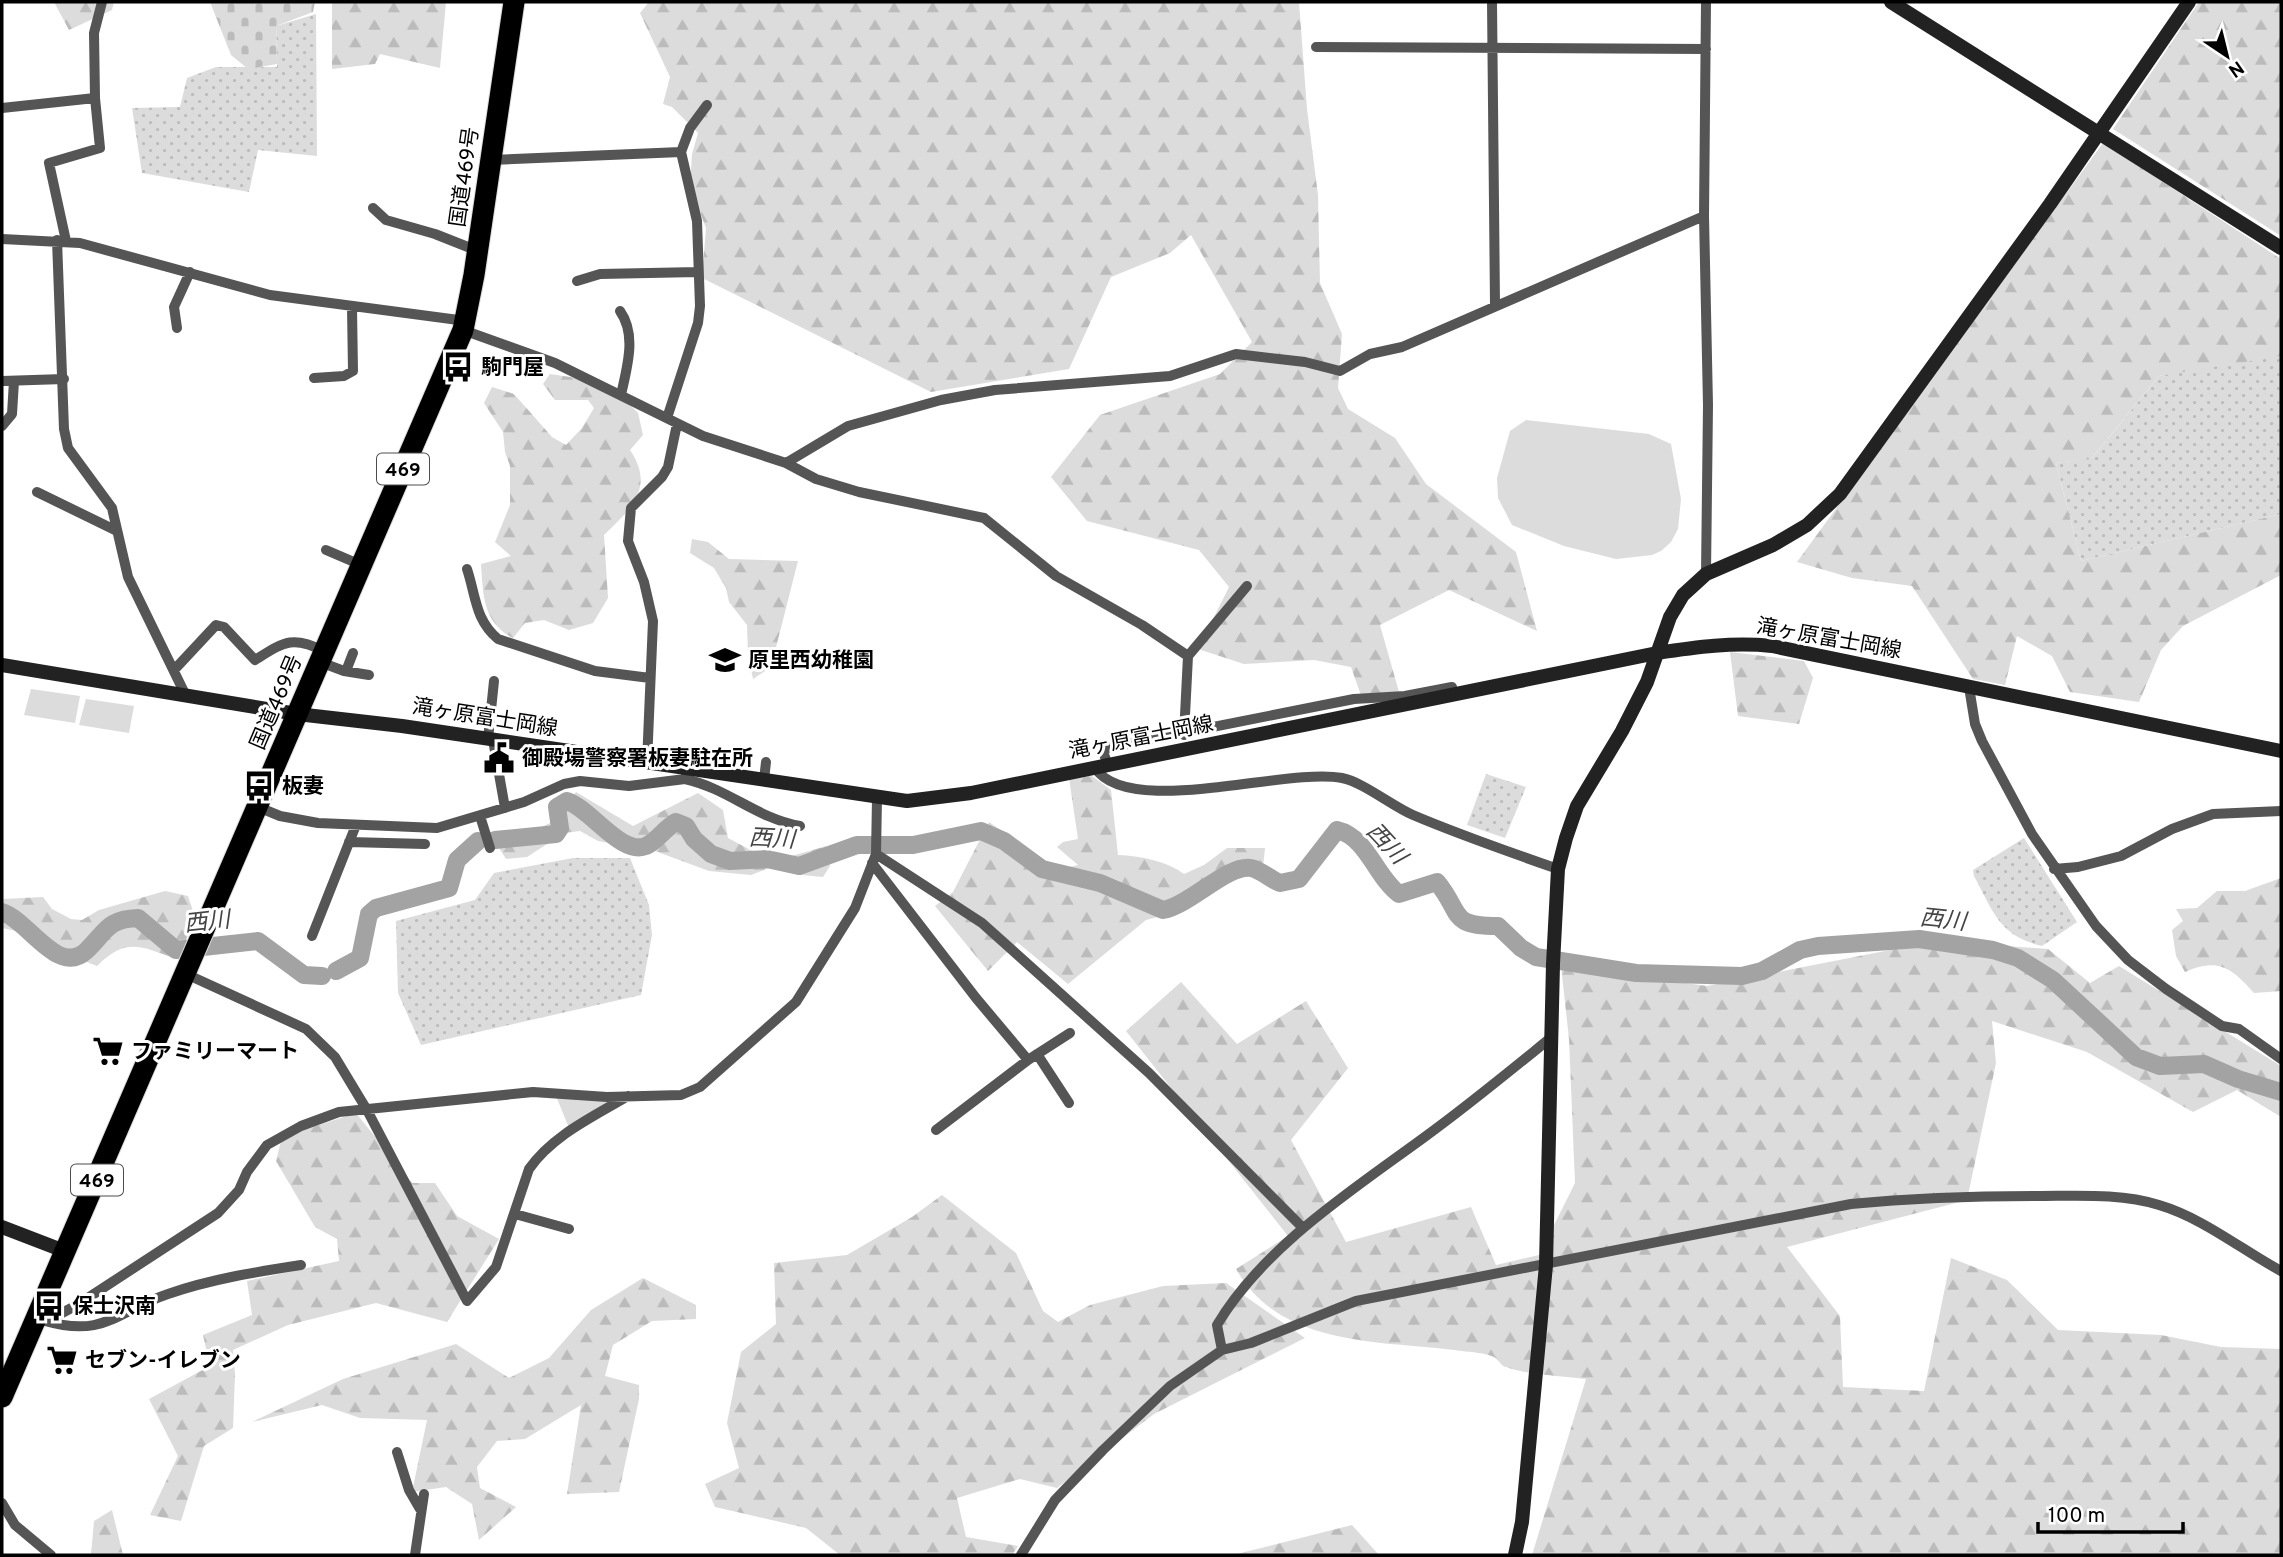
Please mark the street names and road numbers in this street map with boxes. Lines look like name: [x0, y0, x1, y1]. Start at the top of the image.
street label: 国道469号: [445, 126, 486, 229]
road number: 469: [377, 454, 429, 484]
street label: 滝ヶ原富士岡線: [1754, 613, 1903, 666]
street label: 国道469号: [245, 651, 309, 754]
street label: 滝ヶ原富士岡線: [410, 694, 559, 743]
street label: 滝ヶ原富士岡線: [1067, 711, 1216, 766]
road number: 469: [71, 1164, 123, 1196]

